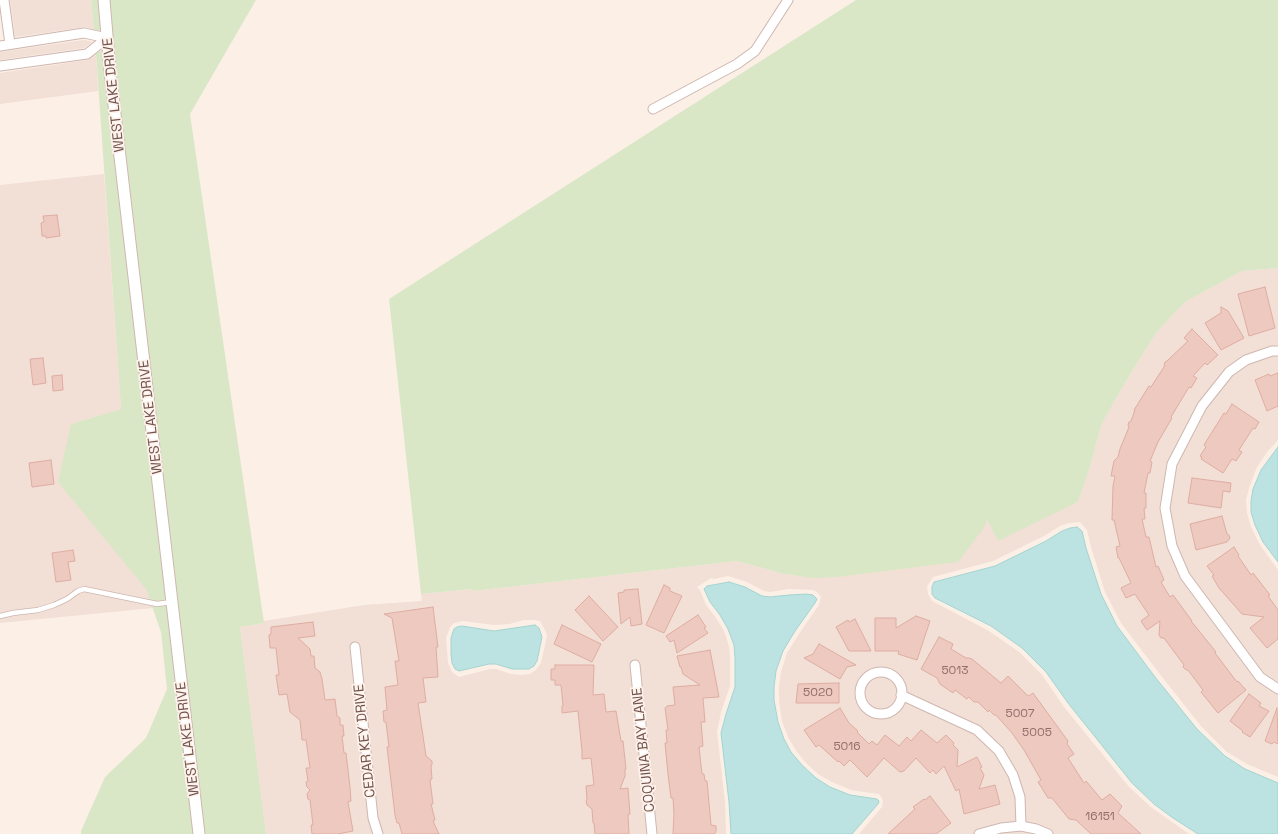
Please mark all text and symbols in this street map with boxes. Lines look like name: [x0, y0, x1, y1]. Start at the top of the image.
street label: WEST LAKE DRIVE: [100, 37, 128, 153]
street label: WEST LAKE DRIVE: [136, 359, 166, 475]
house number: 5013: [941, 664, 969, 678]
street label: WEST LAKE DRIVE: [173, 681, 203, 797]
street label: CEDAR KEY DRIVE: [351, 683, 379, 799]
house number: 5020: [803, 686, 833, 700]
street label: COQUINA BAY LANE: [629, 687, 659, 813]
house number: 5007: [1005, 707, 1035, 721]
house number: 5005: [1022, 726, 1052, 740]
house number: 5016: [833, 740, 861, 754]
house number: 16151: [1085, 810, 1115, 824]

